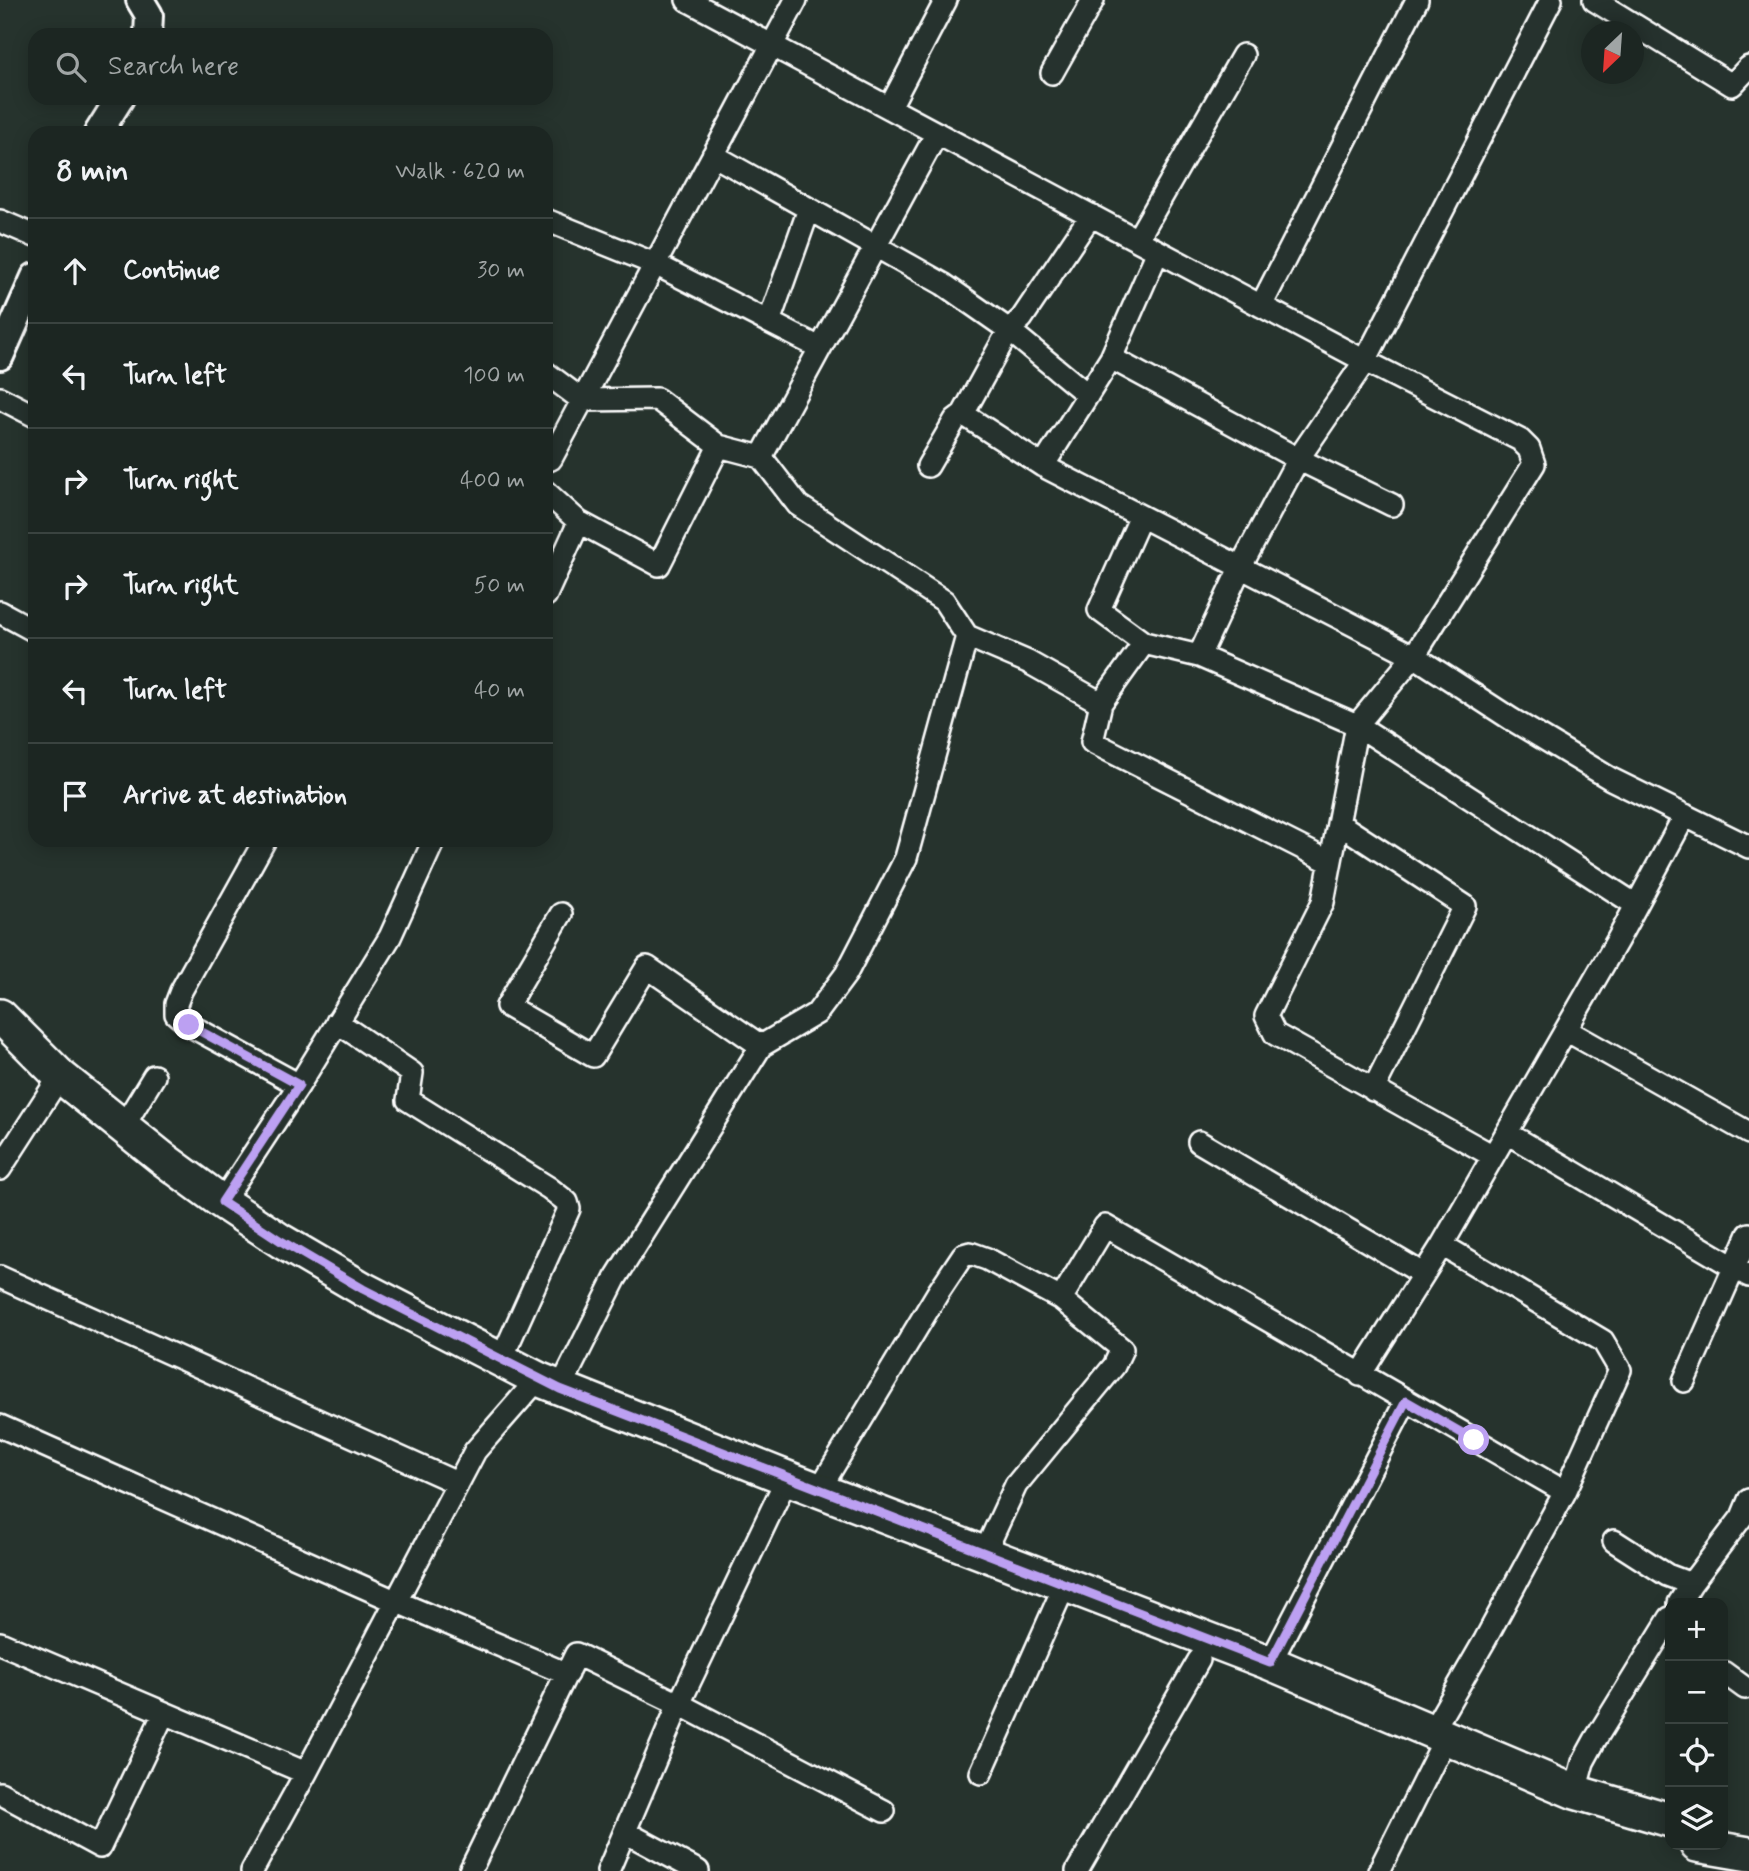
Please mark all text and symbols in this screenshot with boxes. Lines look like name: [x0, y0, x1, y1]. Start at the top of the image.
north arrow: [1581, 21, 1644, 84]
search box: [28, 28, 553, 105]
icon: search: [52, 48, 90, 86]
text: Search here: [108, 50, 239, 84]
text: 8 min: [56, 152, 129, 191]
text: Walk · 620 m: [395, 157, 525, 187]
icon: ahead: [56, 252, 94, 290]
text: Continue: [123, 254, 220, 288]
text: 30 m: [477, 256, 525, 286]
icon: left: [56, 357, 94, 395]
text: Turn left: [123, 359, 227, 393]
text: 100 m: [463, 361, 525, 391]
icon: right: [56, 462, 94, 500]
text: Turn right: [123, 464, 239, 498]
text: 400 m: [460, 466, 525, 496]
icon: right: [56, 567, 94, 605]
text: Turn right: [123, 569, 239, 603]
text: 50 m: [474, 571, 525, 601]
icon: left: [56, 672, 94, 710]
text: Turn left: [123, 674, 227, 708]
text: 40 m: [474, 676, 525, 706]
icon: arrive: [56, 777, 94, 815]
text: Arrive at destination: [123, 779, 347, 813]
route end: [173, 1009, 204, 1040]
route start: [1458, 1424, 1489, 1455]
map controls: [1665, 1598, 1728, 1850]
button: +: [1665, 1598, 1728, 1661]
button: −: [1665, 1661, 1728, 1724]
button: locate: [1665, 1724, 1728, 1787]
button: layers: [1665, 1787, 1728, 1850]

